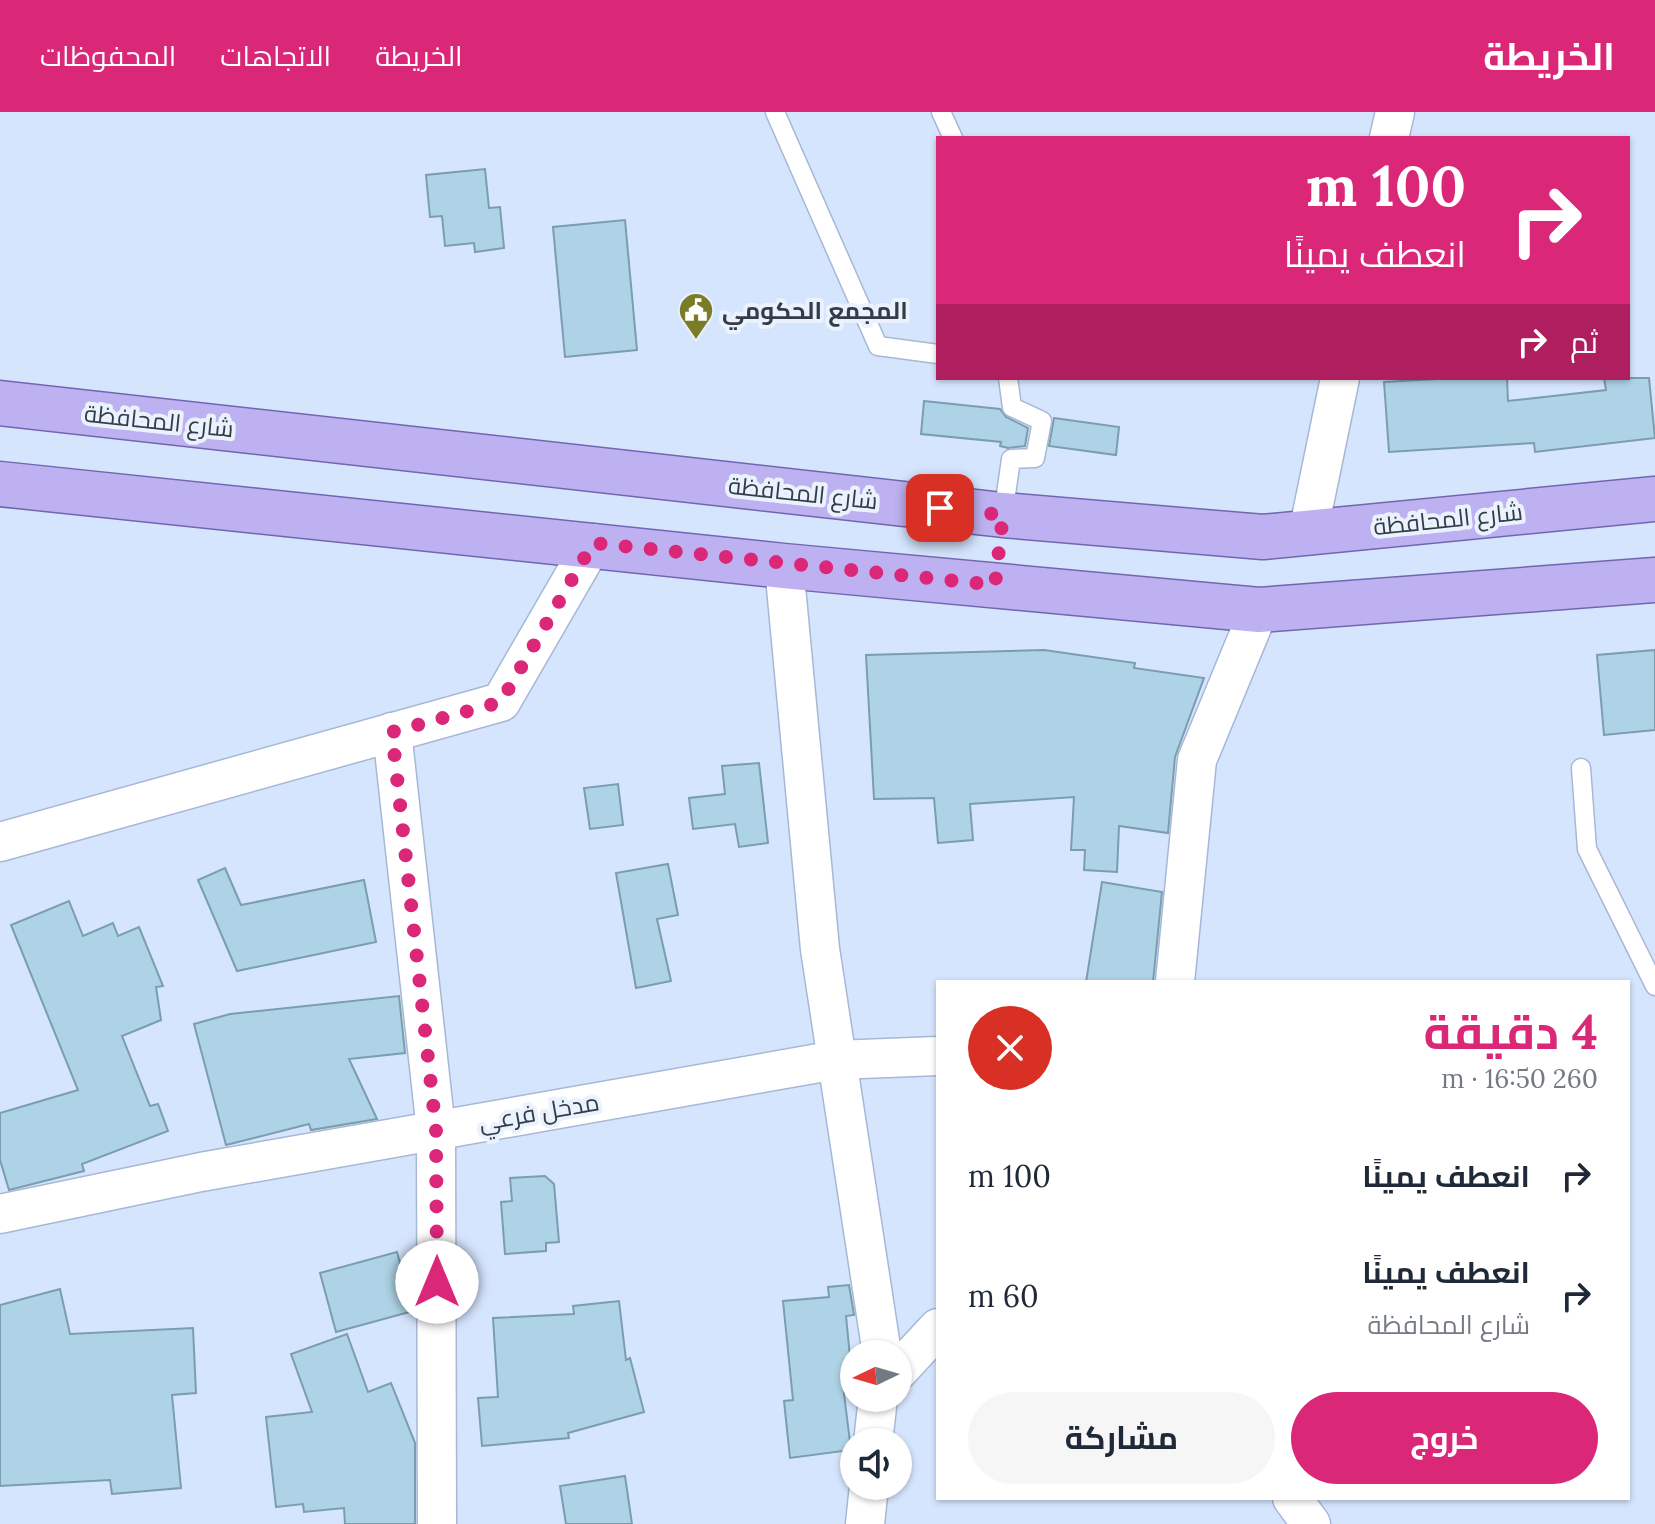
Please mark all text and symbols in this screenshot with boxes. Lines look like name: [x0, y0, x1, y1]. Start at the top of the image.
text: الخريطة: [1483, 32, 1615, 80]
text: المحفوظات: [40, 38, 176, 74]
text: الاتجاهات: [220, 38, 331, 74]
text: الخريطة: [375, 38, 463, 74]
text: 100 m: [1306, 150, 1466, 221]
icon: right: [1494, 168, 1598, 272]
text: انعطف يمينًا: [1284, 231, 1466, 277]
public building icon: المجمع الحكومي: [677, 291, 715, 341]
place label: المجمع الحكومي: [722, 295, 908, 330]
icon: right: [1510, 320, 1554, 364]
text: ثم: [1570, 323, 1598, 361]
street label: شارع المحافظة: [83, 398, 235, 445]
street label: شارع المحافظة: [727, 470, 879, 517]
pin: [906, 474, 974, 542]
icon: arrive: [918, 486, 962, 530]
street label: شارع المحافظة: [1372, 496, 1524, 543]
text: 4 دقيقة: [1423, 1001, 1598, 1062]
button: close: [968, 1006, 1052, 1090]
text: 260 m · 16:50: [1441, 1062, 1598, 1095]
street label: مدخل فرعي: [476, 1086, 602, 1142]
icon: right: [1554, 1154, 1598, 1198]
text: 100 m: [968, 1157, 1051, 1195]
text: انعطف يمينًا: [1362, 1157, 1530, 1195]
position arrow: [395, 1240, 479, 1324]
text: انعطف يمينًا: [1362, 1253, 1530, 1291]
icon: right: [1554, 1274, 1598, 1318]
text: 60 m: [968, 1277, 1039, 1315]
text: شارع المحافظة: [1367, 1308, 1530, 1341]
north arrow: [840, 1340, 912, 1412]
map controls: [840, 1340, 912, 1500]
button: مشاركة: [968, 1392, 1275, 1484]
button: خروج: [1291, 1392, 1598, 1484]
button: sound: [840, 1428, 912, 1500]

